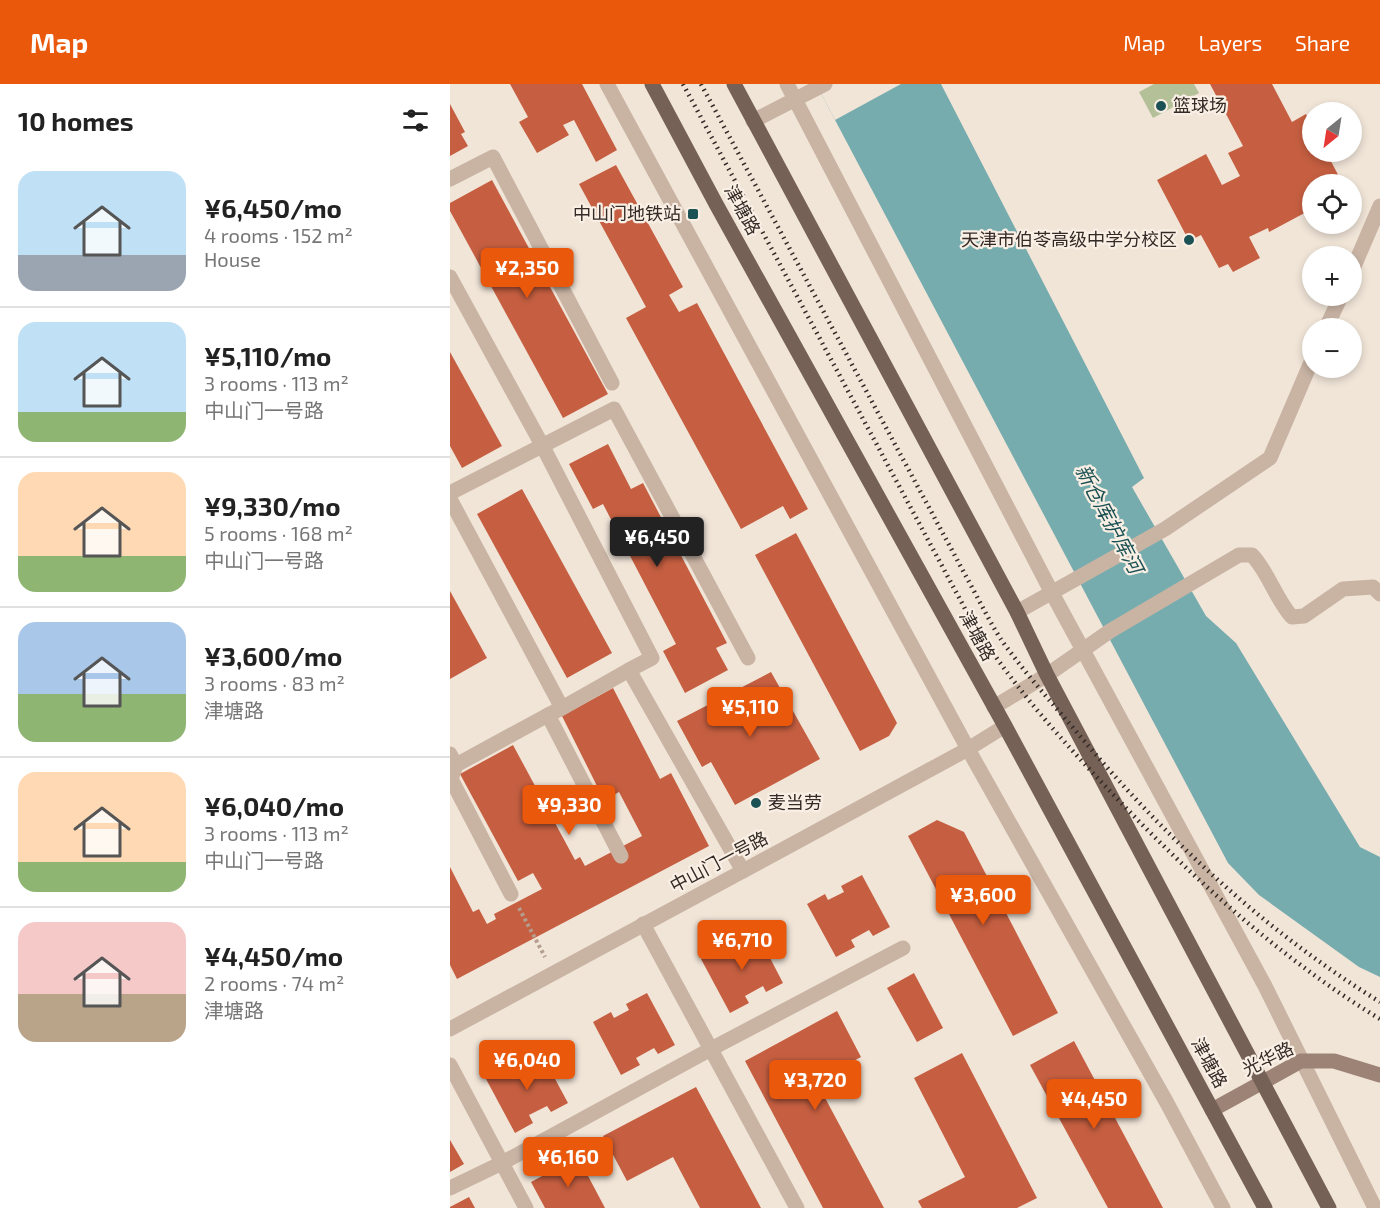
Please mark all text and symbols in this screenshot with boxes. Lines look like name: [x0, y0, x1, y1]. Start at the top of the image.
text: Map: [30, 25, 88, 59]
text: Map: [1123, 30, 1165, 55]
text: Layers: [1198, 30, 1262, 55]
text: Share: [1295, 30, 1350, 55]
place label: 篮球场: [1173, 94, 1227, 116]
marker: 篮球场: [1154, 99, 1168, 113]
north arrow: [1302, 102, 1362, 162]
map controls: [1302, 102, 1362, 378]
icon: filters: [399, 104, 432, 137]
text: 10 homes: [18, 105, 134, 136]
button: locate: [1302, 174, 1362, 234]
street label: 津塘路: [720, 181, 766, 238]
text: ¥6,450/mo: [204, 192, 342, 223]
icon: home: [66, 195, 138, 267]
place label: 中山门地铁站: [573, 202, 681, 224]
marker: 中山门地铁站: [686, 207, 700, 221]
text: 4 rooms · 152 m²: [204, 223, 353, 247]
place label: 天津市伯苓高级中学分校区: [961, 228, 1177, 250]
marker: 天津市伯苓高级中学分校区: [1182, 233, 1196, 247]
button: +: [1302, 246, 1362, 306]
text: House: [204, 247, 261, 271]
pin: ¥2,350: [478, 248, 576, 299]
text: ¥2,350: [495, 255, 559, 279]
button: −: [1302, 318, 1362, 378]
text: ¥5,110/mo: [204, 340, 331, 371]
icon: home: [66, 346, 138, 418]
text: 3 rooms · 113 m²: [204, 371, 349, 395]
text: 中山门一号路: [204, 398, 324, 422]
water label: 新仓库护库河: [1071, 460, 1151, 581]
text: ¥9,330/mo: [204, 490, 341, 521]
icon: home: [66, 496, 138, 568]
pin: ¥6,450: [608, 517, 706, 568]
text: 5 rooms · 168 m²: [204, 521, 353, 545]
text: ¥6,450: [624, 524, 690, 548]
text: 中山门一号路: [204, 548, 324, 572]
street label: 津塘路: [955, 607, 1001, 664]
text: ¥3,600/mo: [204, 640, 342, 671]
icon: home: [66, 646, 138, 718]
text: 3 rooms · 83 m²: [204, 671, 345, 695]
pin: ¥5,110: [701, 687, 799, 738]
text: ¥5,110: [721, 694, 779, 718]
text: 津塘路: [204, 698, 264, 722]
pin: ¥9,330: [520, 785, 618, 836]
text: ¥6,040/mo: [204, 790, 344, 821]
place label: 麦当劳: [768, 791, 822, 813]
text: ¥9,330: [536, 792, 602, 816]
icon: home: [66, 796, 138, 868]
marker: 麦当劳: [749, 796, 763, 810]
text: 3 rooms · 113 m²: [204, 821, 349, 845]
street label: 中山门一号路: [666, 826, 771, 896]
text: 中山门一号路: [204, 848, 324, 872]
pin: ¥3,600: [934, 875, 1032, 926]
text: ¥3,600: [950, 882, 1016, 906]
pin: ¥6,710: [693, 920, 791, 971]
text: ¥6,710: [711, 927, 773, 951]
text: ¥4,450/mo: [204, 940, 343, 971]
icon: home: [66, 946, 138, 1018]
text: 2 rooms · 74 m²: [204, 971, 344, 995]
text: 津塘路: [204, 998, 264, 1022]
street label: 津塘路: [1187, 1034, 1233, 1091]
street label: 光华路: [1238, 1036, 1297, 1080]
pin: ¥6,040: [478, 1040, 576, 1091]
text: ¥6,040: [493, 1047, 561, 1071]
pin: ¥3,720: [766, 1060, 864, 1111]
text: ¥3,720: [783, 1067, 847, 1091]
pin: ¥4,450: [1045, 1079, 1143, 1130]
text: ¥4,450: [1060, 1086, 1128, 1110]
pin: ¥6,160: [519, 1137, 617, 1188]
text: ¥6,160: [537, 1144, 599, 1168]

